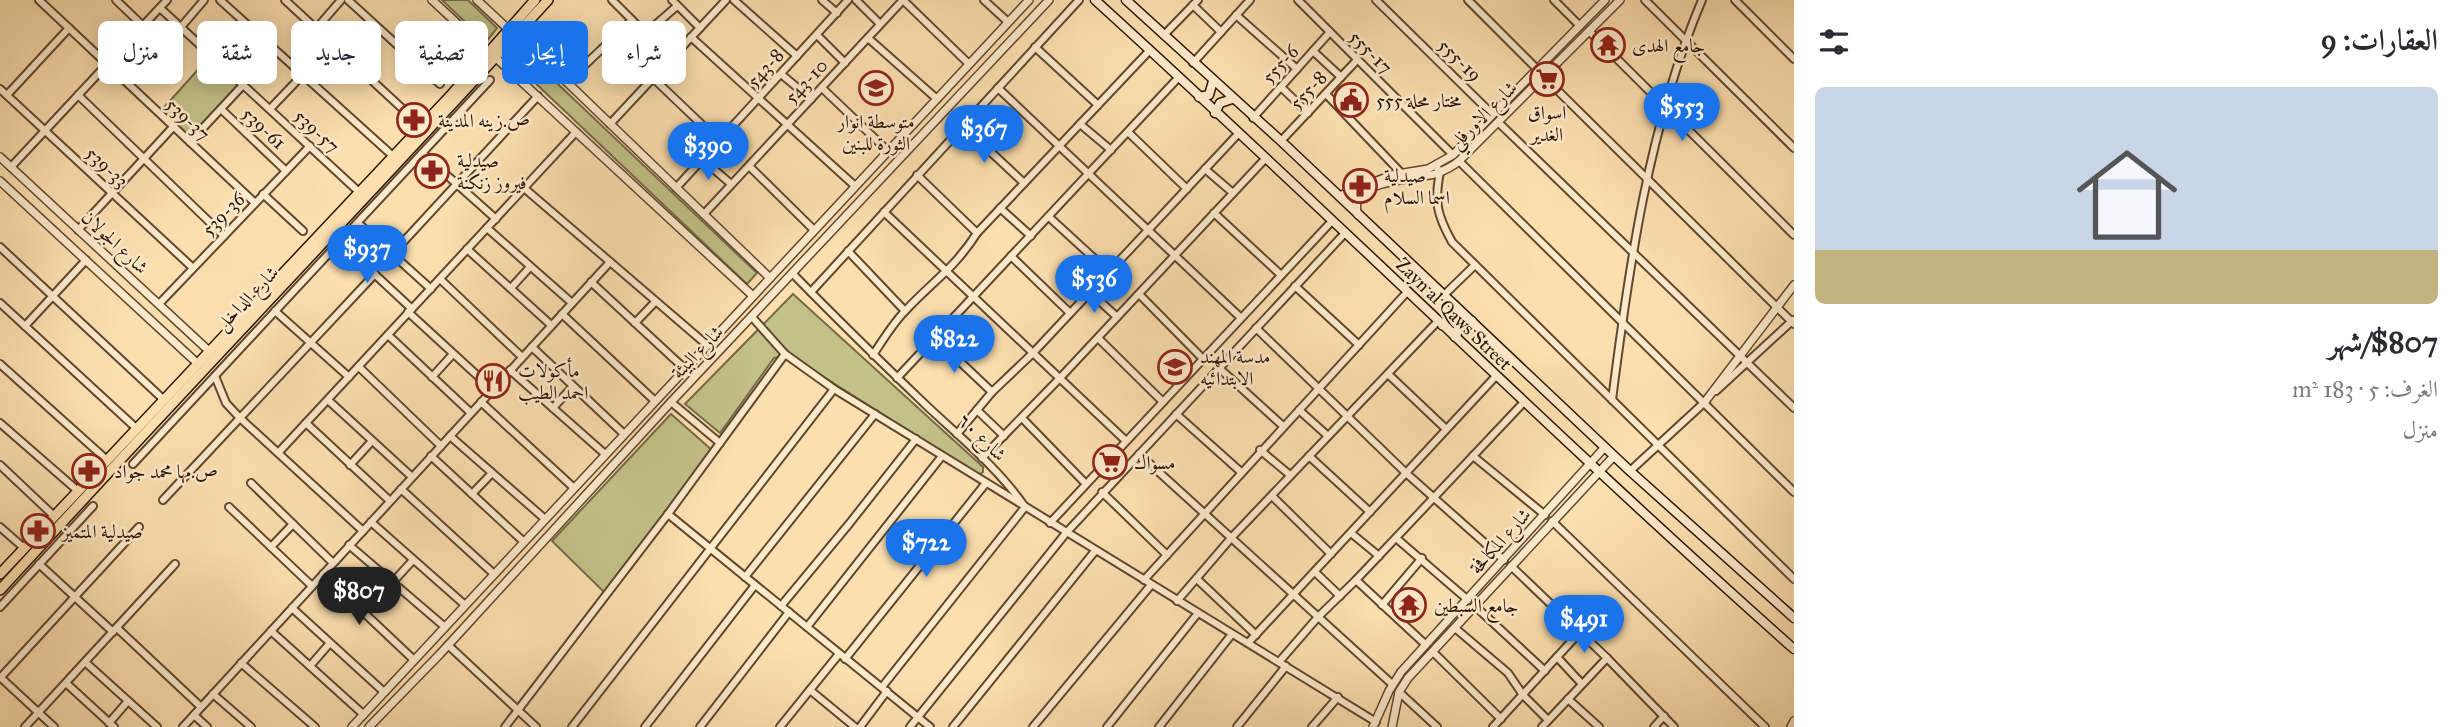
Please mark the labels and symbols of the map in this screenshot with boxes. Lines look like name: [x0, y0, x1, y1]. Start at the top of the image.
street label: 555-17: [1345, 26, 1397, 78]
temple icon: جامع الهدى: [1589, 26, 1627, 64]
street label: 555-19: [1433, 34, 1487, 86]
place label: جامع الهدى: [1632, 34, 1705, 63]
street label: 555-6: [1257, 39, 1304, 88]
street label: 543-8: [742, 44, 788, 92]
street label: 543-10: [780, 54, 832, 108]
supermarket icon: اسواق الغدير: [1528, 60, 1566, 98]
street label: 555-8: [1284, 66, 1332, 114]
school or university icon: متوسطة انوار الثورة للبنين: [857, 69, 895, 107]
street label: شارع الاورفلي: [1444, 76, 1527, 159]
public building icon: مختار محلة 555: [1332, 81, 1370, 119]
pin: $553: [1641, 83, 1723, 143]
place label: مختار محلة 555: [1376, 89, 1462, 112]
street label: 539-37: [161, 93, 215, 145]
pharmacy icon: ص.زينه المدينة: [395, 101, 433, 139]
place label: اسواق الغدير: [1528, 101, 1566, 146]
street label: 539-61: [237, 102, 291, 154]
street label: 539-57: [290, 104, 344, 158]
pin: $367: [943, 106, 1025, 165]
place label: ص.زينه المدينة: [438, 109, 530, 132]
place label: متوسطة انوار الثورة للبنين: [835, 110, 915, 156]
pin: $390: [667, 122, 749, 182]
street label: 539-33: [81, 142, 133, 192]
place label: صيدلية فيروز زنكنة: [457, 149, 527, 194]
pharmacy icon: صيدلية فيروز زنكنة: [413, 152, 451, 190]
place label: صيدلية اسما السلام: [1384, 164, 1450, 214]
pharmacy icon: صيدلية اسما السلام: [1341, 167, 1379, 205]
street label: 539-36: [197, 186, 250, 241]
street label: شارع الجولان: [74, 205, 153, 282]
pin: $937: [326, 226, 408, 285]
street label: Zayn al Qaws Street: [1391, 253, 1517, 375]
pin: $536: [1053, 256, 1135, 315]
street label: شارع الداخل: [211, 261, 286, 338]
pin: $822: [913, 316, 995, 375]
street label: شارع البيئة: [666, 320, 731, 386]
place label: مدسة المهند الابتدائيه: [1200, 345, 1270, 390]
school or university icon: مدسة المهند الابتدائيه: [1156, 348, 1194, 386]
place label: مأكولات احمد الطيب: [518, 357, 588, 405]
restaurant icon: مأكولات احمد الطيب: [474, 362, 512, 400]
street label: شارع ٦٠: [950, 408, 1011, 469]
supermarket icon: مسواك: [1091, 443, 1129, 481]
place label: مسواك: [1134, 451, 1175, 475]
pharmacy icon: ص.مها محمد جواد: [70, 452, 108, 490]
place label: ص.مها محمد جواد: [114, 460, 218, 484]
street label: شارع المكافحة: [1464, 503, 1539, 582]
pharmacy icon: صيدلية المتميز: [19, 512, 57, 550]
place label: صيدلية المتميز: [60, 520, 143, 543]
pin: $722: [885, 520, 967, 579]
pin: $807: [318, 568, 400, 627]
temple icon: جامع السبطين: [1390, 586, 1428, 624]
place label: جامع السبطين: [1434, 594, 1519, 623]
pin: $491: [1543, 596, 1625, 655]

